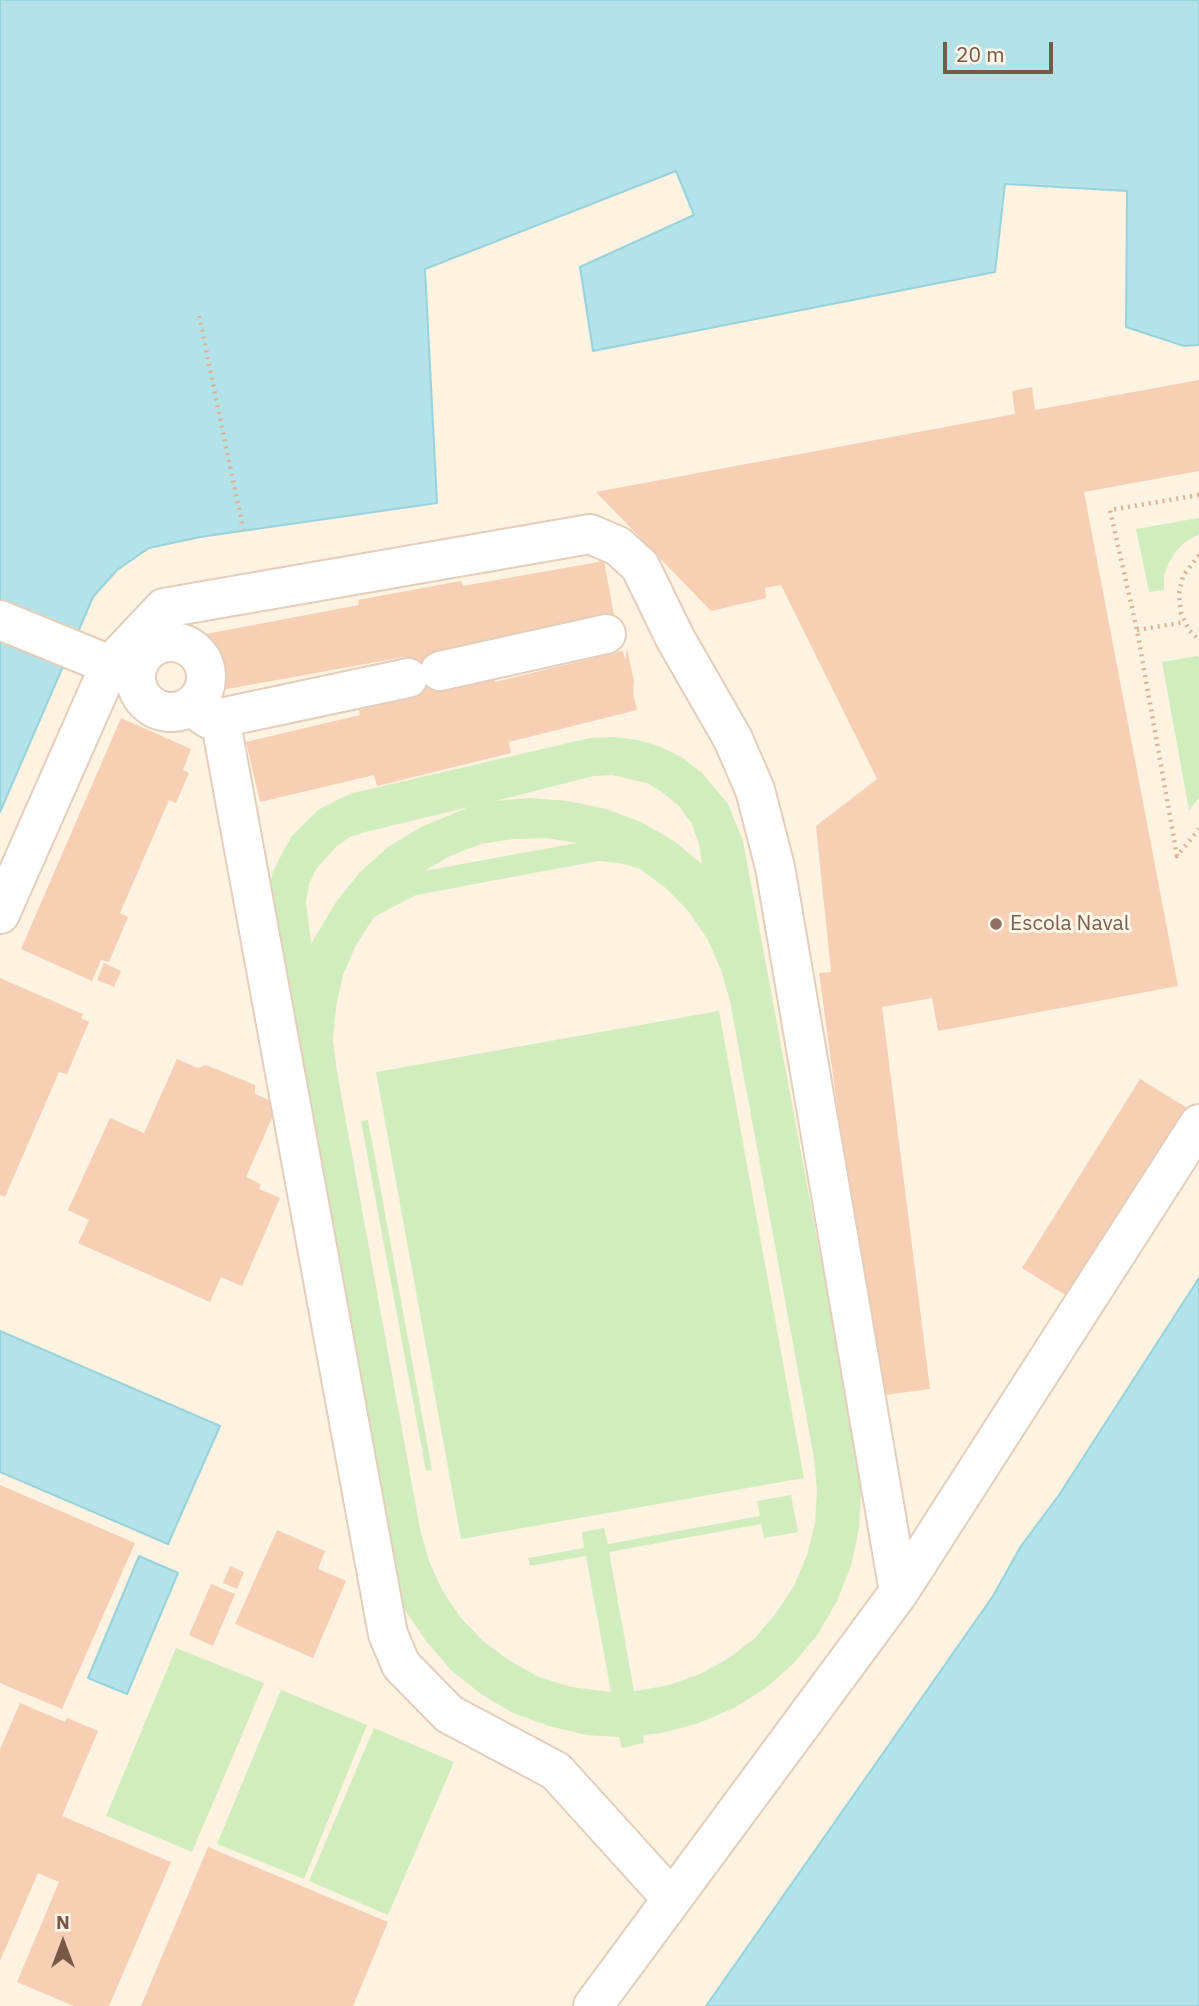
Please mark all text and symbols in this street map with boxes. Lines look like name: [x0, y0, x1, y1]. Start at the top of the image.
scale bar: [947, 28, 1057, 72]
text: 20 m: [956, 40, 1005, 68]
place label: Escola Naval: [1010, 911, 1130, 937]
marker: Escola Naval: [988, 916, 1004, 932]
north arrow: [28, 1908, 98, 1978]
text: N: [56, 1910, 70, 1934]

